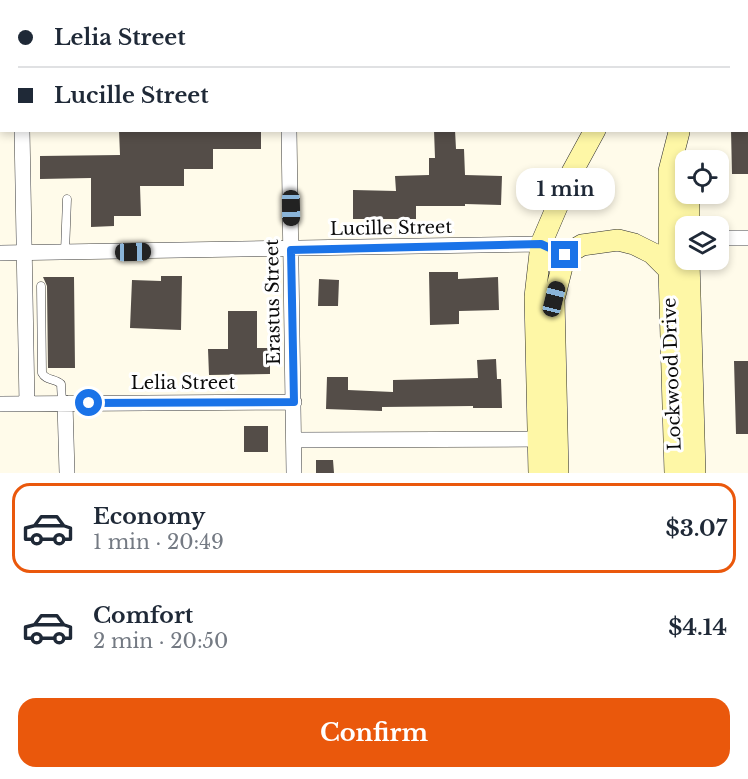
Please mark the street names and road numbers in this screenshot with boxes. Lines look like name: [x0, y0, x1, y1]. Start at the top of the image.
street label: Lucille Street: [330, 216, 453, 240]
street label: Erastus Street: [261, 239, 285, 365]
street label: Lockwood Drive: [658, 297, 686, 451]
street label: Lelia Street: [131, 372, 235, 394]

